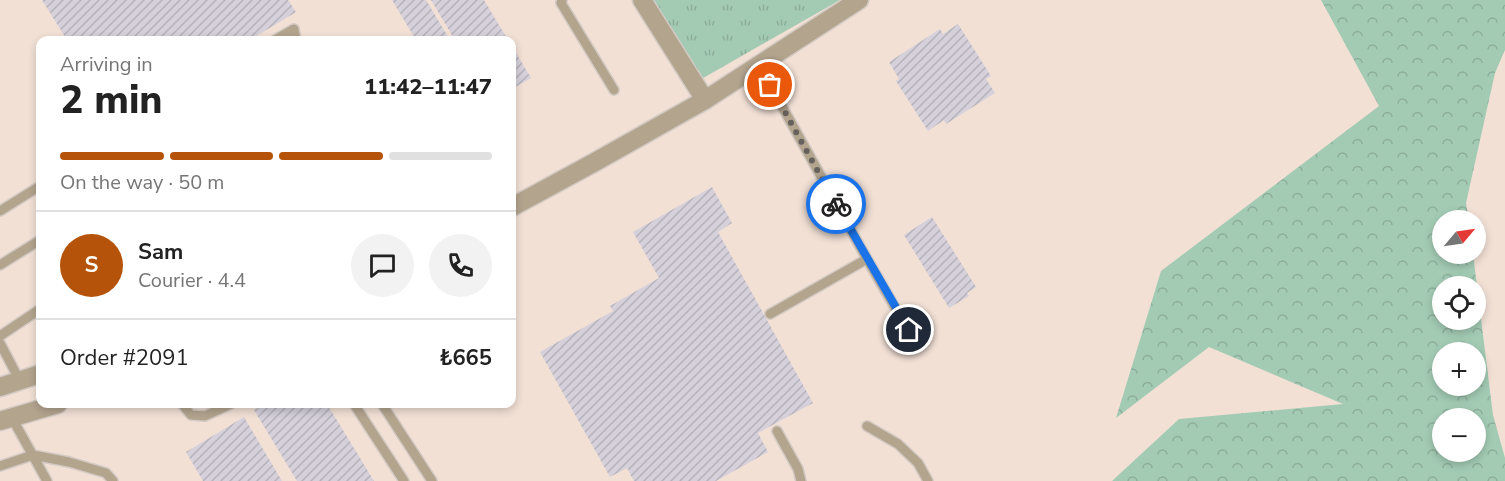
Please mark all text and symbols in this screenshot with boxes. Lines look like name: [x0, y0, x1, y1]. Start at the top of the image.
text: Arriving in: [60, 51, 153, 78]
pin: [744, 59, 795, 110]
icon: bag: [753, 68, 786, 101]
text: 11:42–11:47: [364, 72, 492, 102]
text: 2 min: [60, 74, 163, 127]
text: On the way · 50 m: [60, 169, 224, 196]
courier: [806, 174, 866, 234]
icon: bike: [820, 188, 853, 221]
north arrow: [1432, 210, 1486, 264]
map controls: [1432, 210, 1486, 462]
button: chat: [351, 234, 414, 297]
button: phone: [429, 234, 492, 297]
text: Sam: [138, 237, 183, 267]
text: S: [85, 250, 98, 280]
text: Courier · 4.4: [138, 267, 246, 294]
button: locate: [1432, 276, 1486, 330]
pin: [883, 304, 934, 355]
icon: home: [892, 313, 925, 346]
button: +: [1432, 342, 1486, 396]
text: Order #2091: [60, 343, 189, 373]
text: ₺665: [439, 343, 492, 373]
button: −: [1432, 408, 1486, 462]

